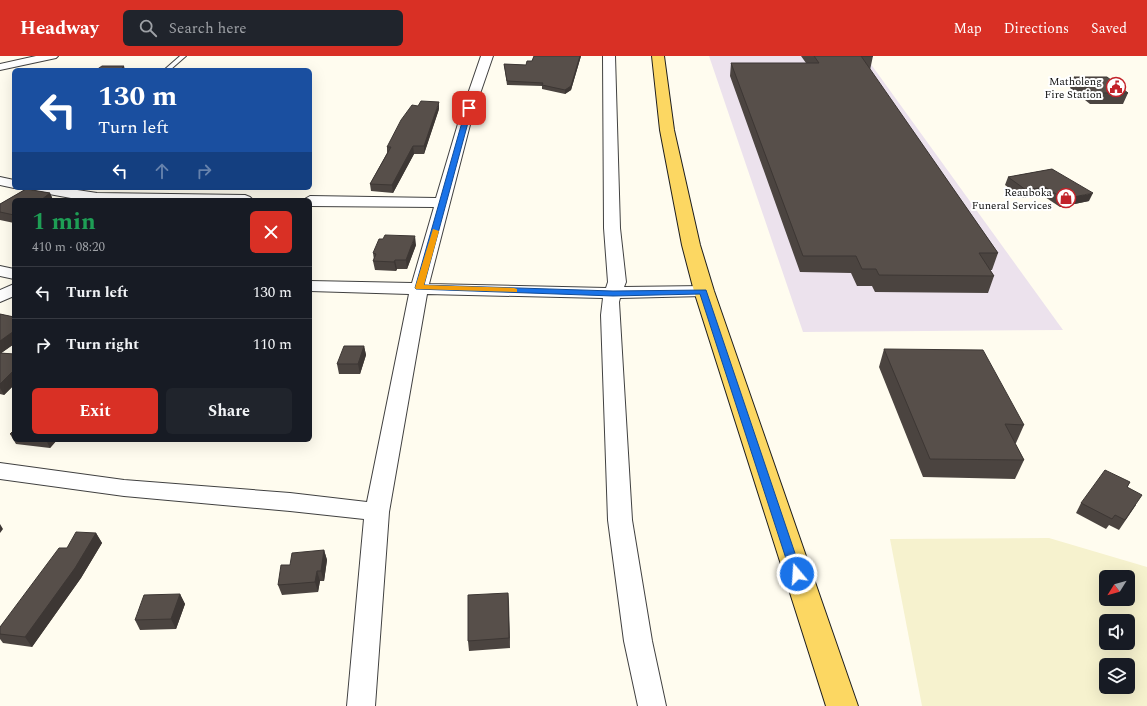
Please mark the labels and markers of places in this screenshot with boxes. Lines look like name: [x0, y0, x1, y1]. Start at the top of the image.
place label: Matholeng Fire Station: [1045, 73, 1102, 103]
public building icon: Matholeng Fire Station: [1105, 76, 1127, 98]
pin: [452, 91, 486, 125]
place label: Reauboka Funeral Services: [972, 184, 1053, 214]
shop icon: Reauboka Funeral Services: [1055, 187, 1077, 209]

